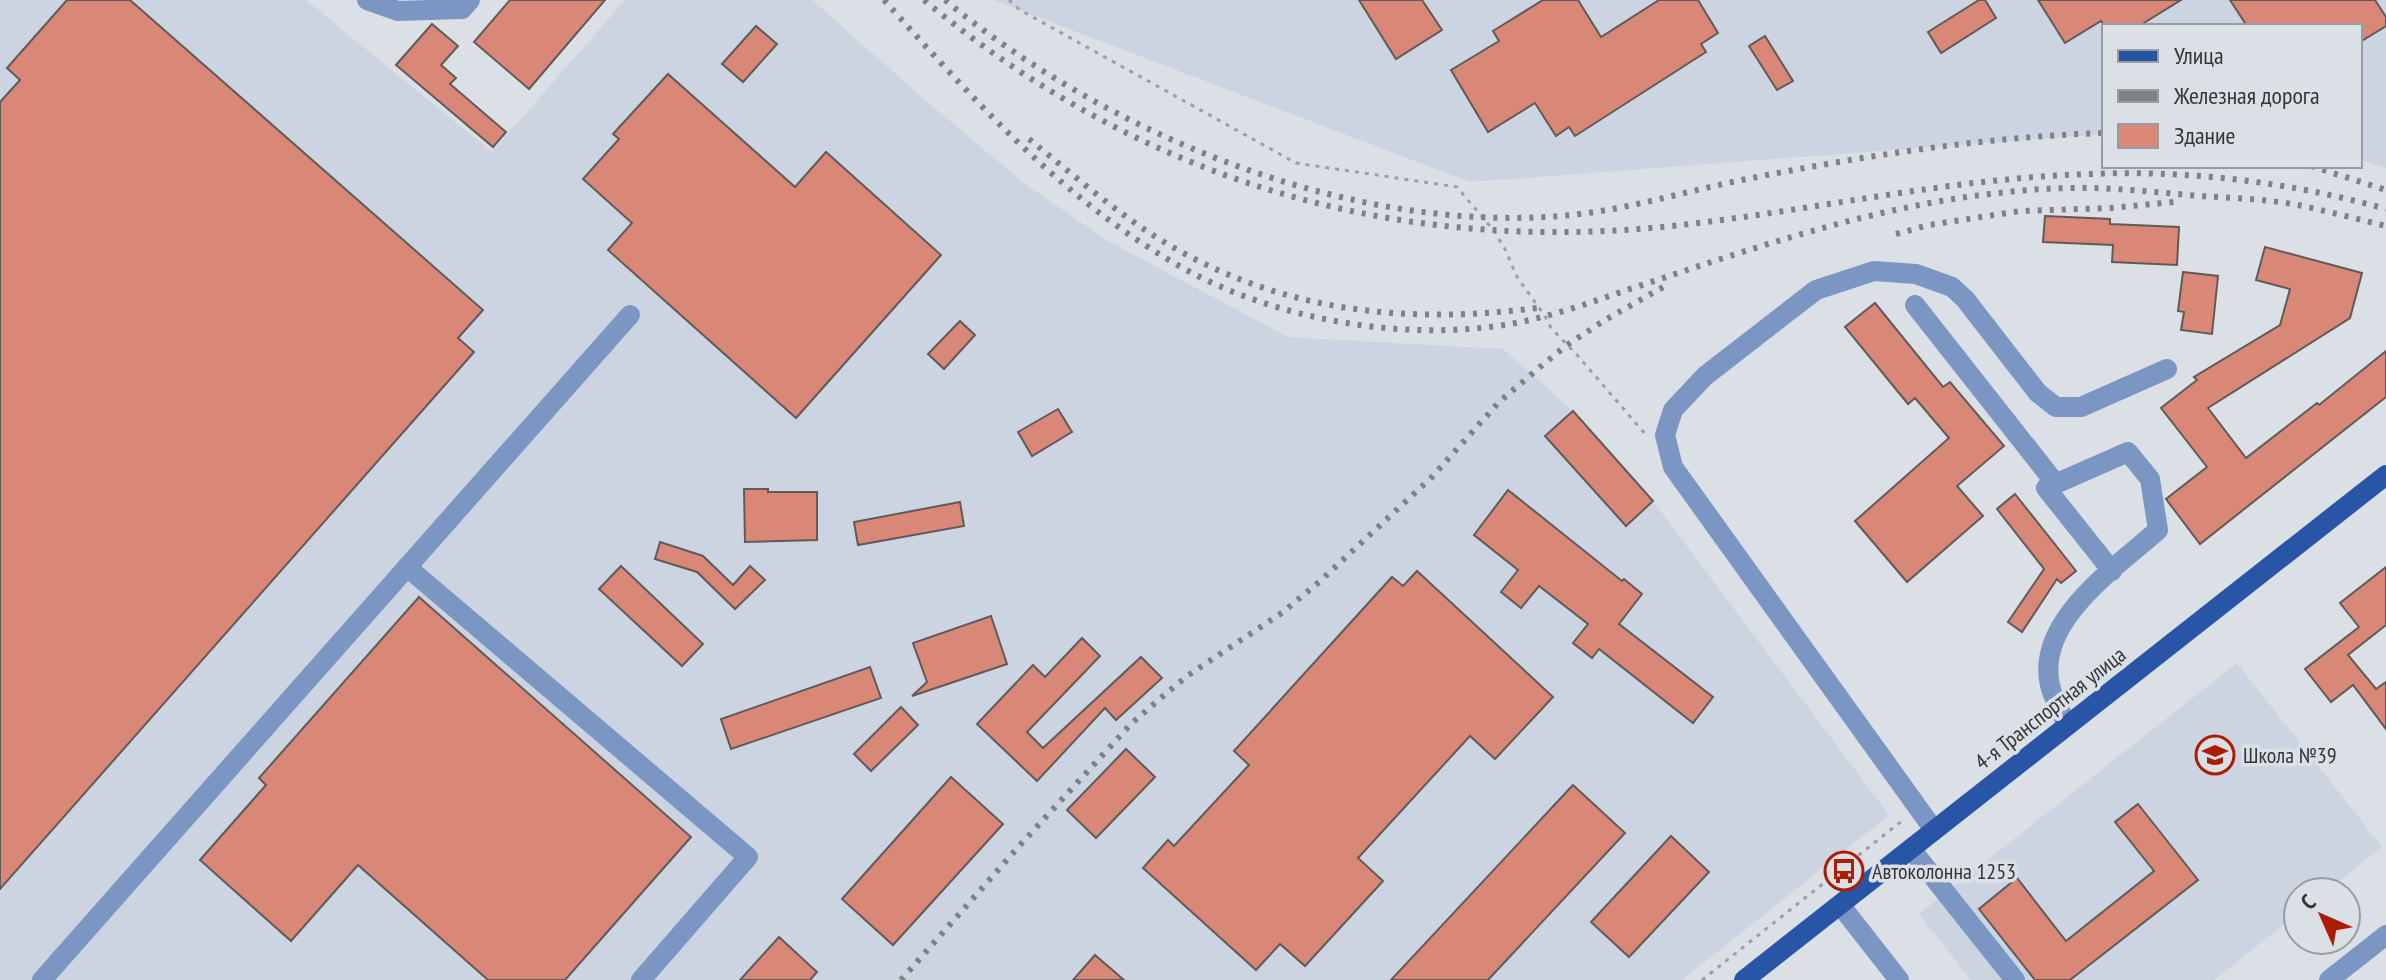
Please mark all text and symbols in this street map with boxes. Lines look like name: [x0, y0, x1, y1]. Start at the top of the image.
legend: [2102, 24, 2362, 168]
text: Улица: [2174, 40, 2224, 71]
text: Железная дорога: [2173, 80, 2320, 111]
text: Здание: [2174, 120, 2235, 151]
street label: 4-я Транспортная улица: [1969, 640, 2131, 776]
school or university icon: Школа №39: [2194, 734, 2236, 776]
place label: Школа №39: [2243, 741, 2337, 769]
bus stop icon: Автоколонна 1253: [1823, 850, 1865, 892]
place label: Автоколонна 1253: [1872, 857, 2016, 885]
north arrow: [2282, 876, 2362, 956]
text: С: [2294, 888, 2321, 915]

